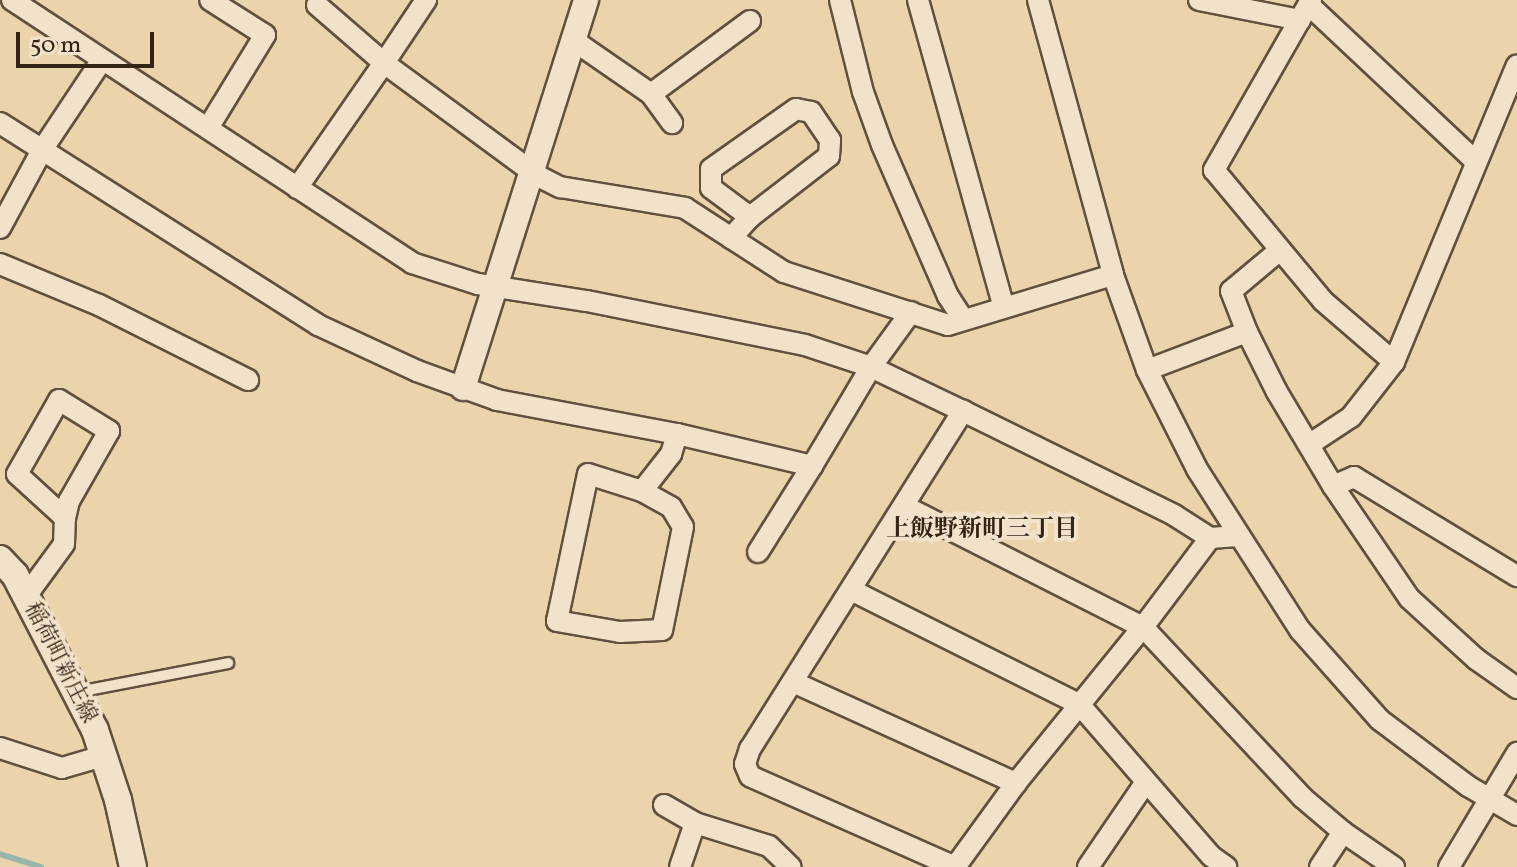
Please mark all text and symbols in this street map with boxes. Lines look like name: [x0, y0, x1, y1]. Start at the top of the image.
scale bar: [20, 16, 158, 66]
text: 50 m: [30, 29, 82, 63]
district label: 上飯野新町三丁目: [886, 517, 1078, 545]
street label: 稲荷町新庄線: [18, 598, 102, 728]

